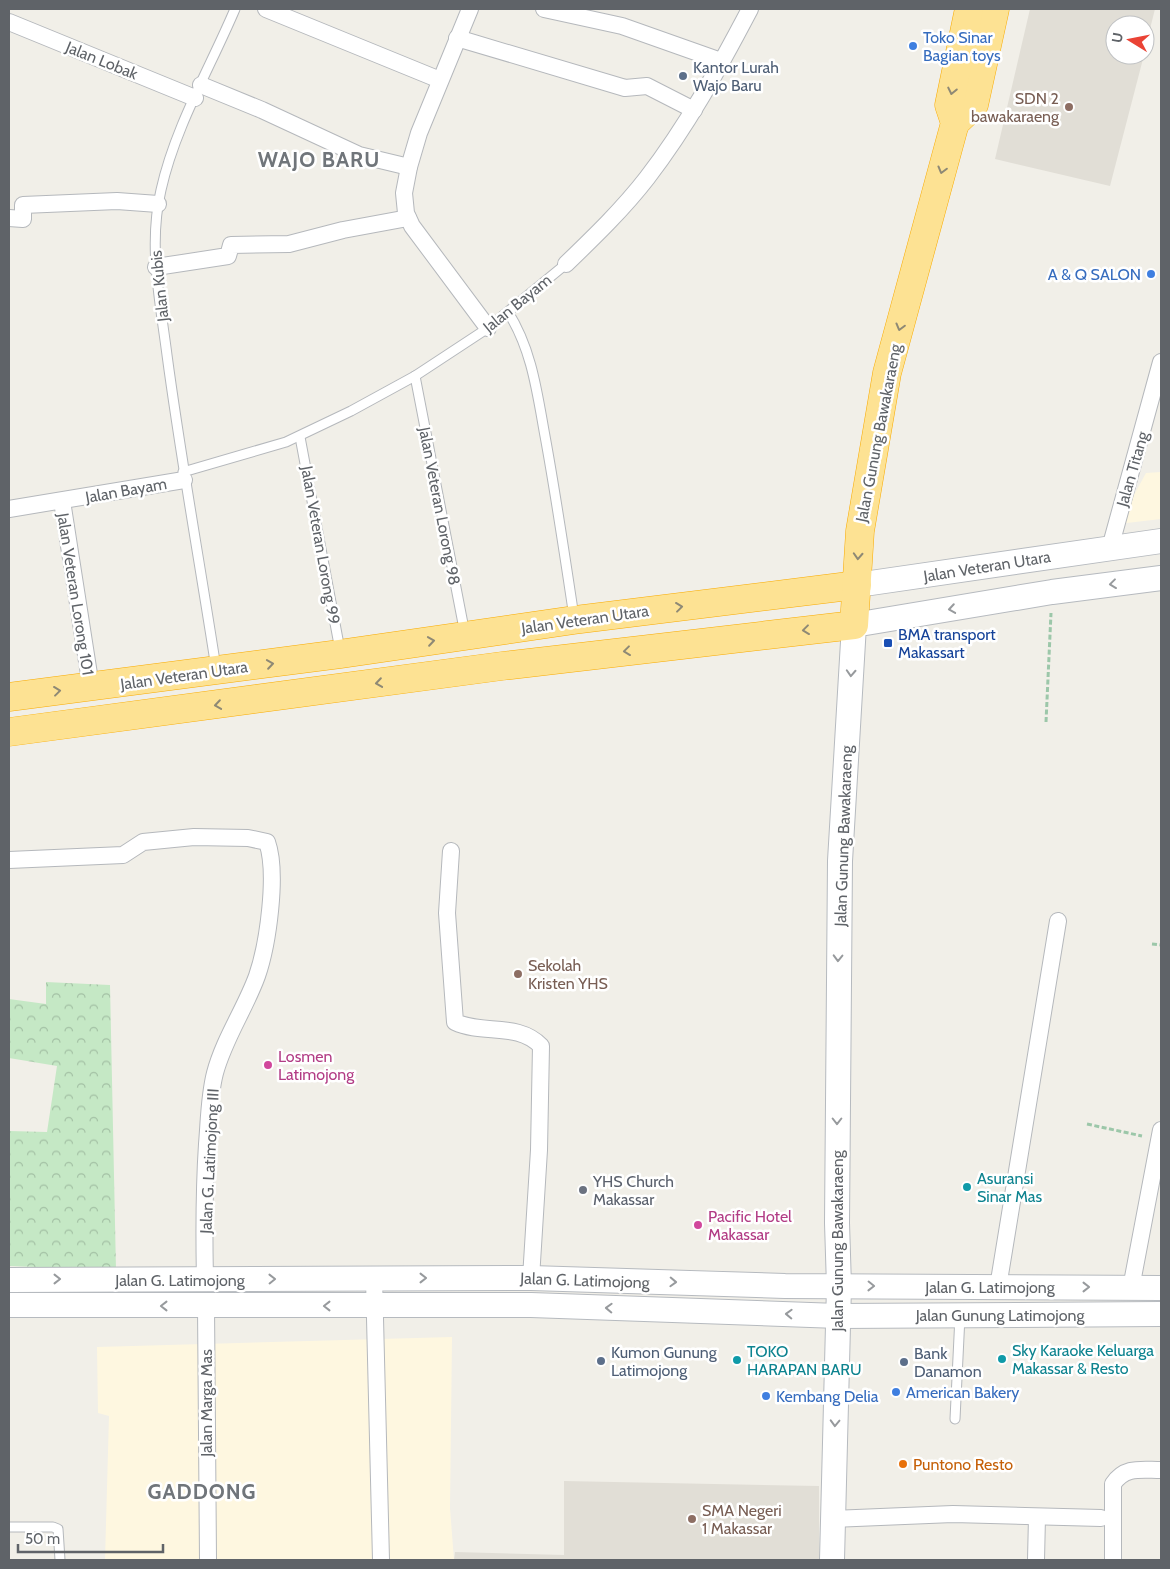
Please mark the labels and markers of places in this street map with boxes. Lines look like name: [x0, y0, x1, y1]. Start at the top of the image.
place label: Toko Sinar Bagian toys: [923, 28, 1001, 65]
marker: Toko Sinar Bagian toys: [907, 40, 919, 52]
place label: Kantor Lurah Wajo Baru: [693, 58, 779, 95]
marker: Kantor Lurah Wajo Baru: [677, 70, 689, 82]
place label: SDN 2 bawakaraeng: [971, 89, 1060, 126]
marker: SDN 2 bawakaraeng: [1063, 101, 1075, 113]
place label: A & Q SALON: [1048, 265, 1141, 284]
marker: A & Q SALON: [1145, 268, 1157, 280]
place label: BMA transport Makassart: [898, 625, 996, 662]
marker: BMA transport Makassart: [882, 637, 894, 649]
place label: Sekolah Kristen YHS: [528, 956, 608, 993]
marker: Sekolah Kristen YHS: [512, 968, 524, 980]
place label: Losmen Latimojong: [278, 1047, 355, 1084]
marker: Losmen Latimojong: [262, 1059, 274, 1071]
place label: Asuransi Sinar Mas: [977, 1169, 1042, 1206]
place label: YHS Church Makassar: [592, 1172, 674, 1209]
marker: Asuransi Sinar Mas: [961, 1181, 973, 1193]
marker: YHS Church Makassar: [577, 1184, 589, 1196]
place label: Pacific Hotel Makassar: [708, 1207, 792, 1244]
marker: Pacific Hotel Makassar: [692, 1219, 704, 1231]
place label: Sky Karaoke Keluarga Makassar & Resto: [1012, 1341, 1154, 1378]
place label: TOKO HARAPAN BARU: [747, 1342, 862, 1379]
place label: Kumon Gunung Latimojong: [611, 1343, 718, 1380]
place label: Bank Danamon: [914, 1344, 982, 1381]
marker: Sky Karaoke Keluarga Makassar & Resto: [996, 1353, 1008, 1365]
marker: TOKO HARAPAN BARU: [731, 1354, 743, 1366]
marker: Kumon Gunung Latimojong: [595, 1355, 607, 1367]
marker: Bank Danamon: [898, 1356, 910, 1368]
place label: American Bakery: [906, 1383, 1019, 1402]
marker: American Bakery: [890, 1386, 902, 1398]
place label: Kembang Delia: [776, 1387, 879, 1406]
marker: Kembang Delia: [760, 1390, 772, 1402]
place label: Puntono Resto: [913, 1455, 1013, 1474]
marker: Puntono Resto: [897, 1458, 909, 1470]
place label: SMA Negeri 1 Makassar: [702, 1501, 782, 1538]
marker: SMA Negeri 1 Makassar: [686, 1513, 698, 1525]

